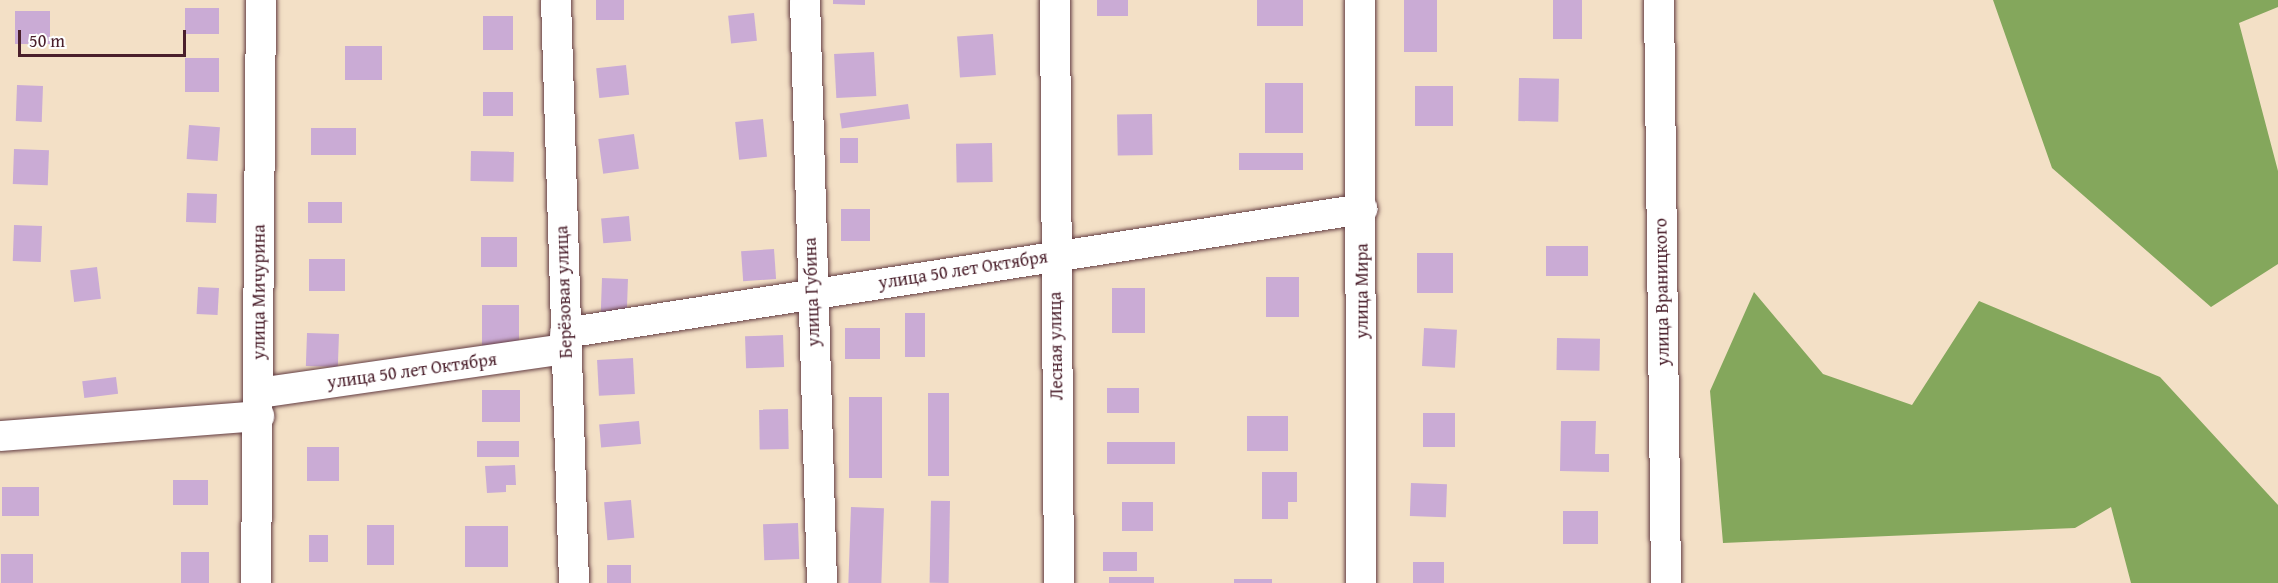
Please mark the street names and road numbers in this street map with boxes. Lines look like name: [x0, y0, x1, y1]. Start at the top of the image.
street label: улица Враницкого: [1650, 218, 1674, 366]
street label: улица Мичурина: [248, 224, 270, 360]
street label: Берёзовая улица: [551, 225, 577, 359]
street label: улица Губина: [799, 237, 825, 347]
street label: улица Мира: [1351, 243, 1373, 339]
street label: улица 50 лет Октября: [877, 246, 1049, 294]
street label: Лесная улица: [1044, 292, 1068, 400]
street label: улица 50 лет Октября: [326, 348, 498, 394]

